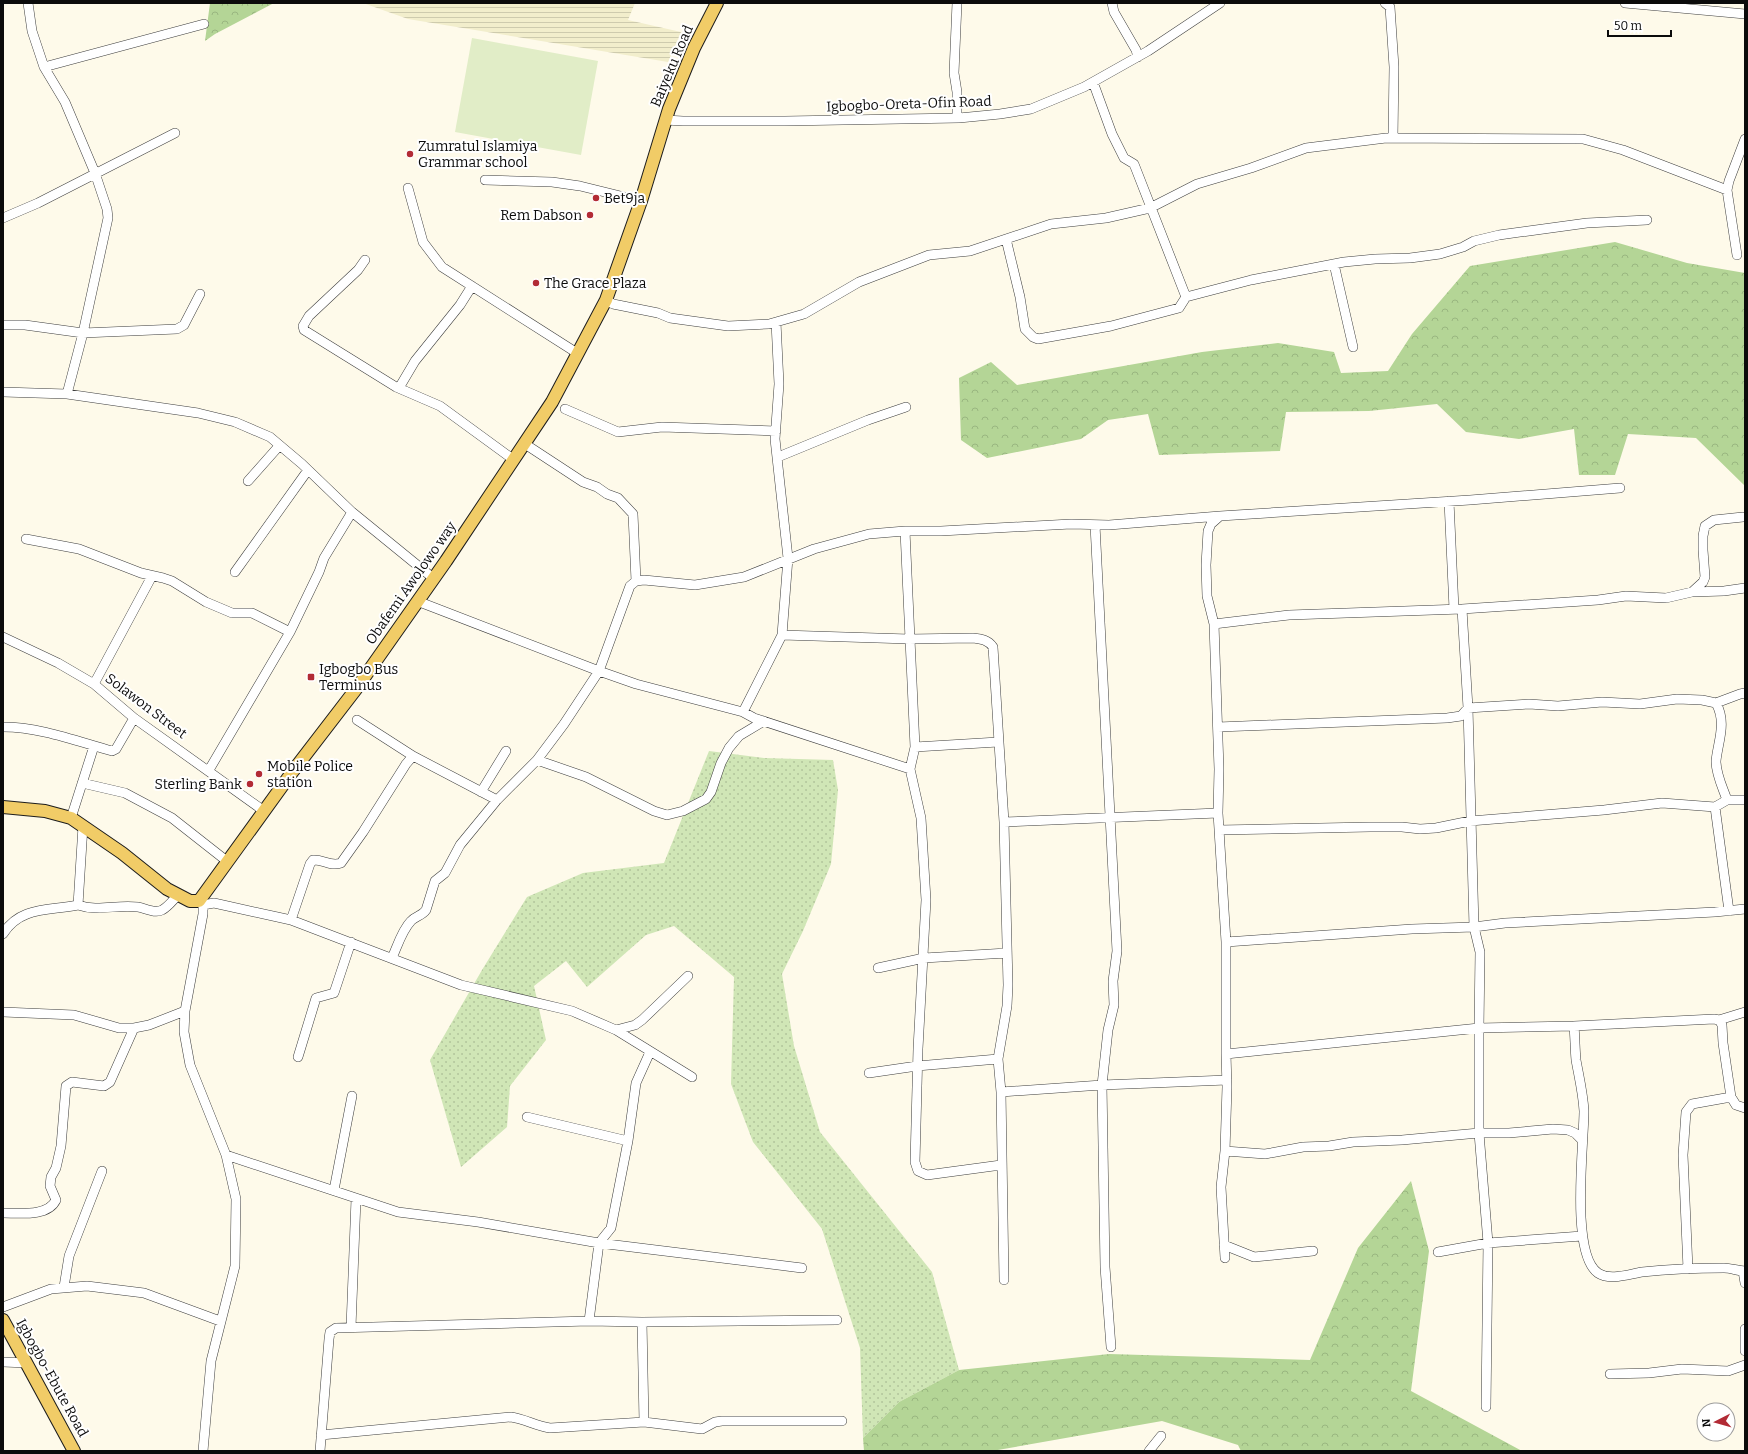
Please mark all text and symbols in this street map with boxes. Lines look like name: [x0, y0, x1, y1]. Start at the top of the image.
scale bar: [1608, 12, 1671, 38]
text: 50 m: [1614, 19, 1643, 33]
street label: Baiyeku Road: [647, 23, 697, 109]
street label: Igbogbo-Oreta-Ofin Road: [826, 93, 992, 115]
place label: Zumratul Islamiya Grammar school: [418, 138, 538, 171]
marker: Zumratul Islamiya Grammar school: [405, 149, 415, 159]
place label: Bet9ja: [604, 190, 646, 207]
marker: Bet9ja: [591, 193, 601, 203]
place label: Rem Dabson: [500, 207, 582, 224]
marker: Rem Dabson: [585, 210, 595, 220]
place label: The Grace Plaza: [544, 275, 647, 292]
marker: The Grace Plaza: [531, 278, 541, 288]
street label: Obafemi Awolowo way: [362, 518, 460, 648]
place label: Igbogbo Bus Terminus: [319, 661, 398, 694]
street label: Solawon Street: [102, 670, 190, 742]
marker: Igbogbo Bus Terminus: [306, 672, 316, 682]
place label: Mobile Police station: [267, 758, 353, 791]
marker: Mobile Police station: [254, 769, 264, 779]
place label: Sterling Bank: [154, 776, 242, 793]
marker: Sterling Bank: [245, 779, 255, 789]
street label: Igbogbo-Ebute Road: [12, 1316, 92, 1440]
north arrow: [1696, 1402, 1736, 1442]
text: N: [1700, 1418, 1713, 1428]

